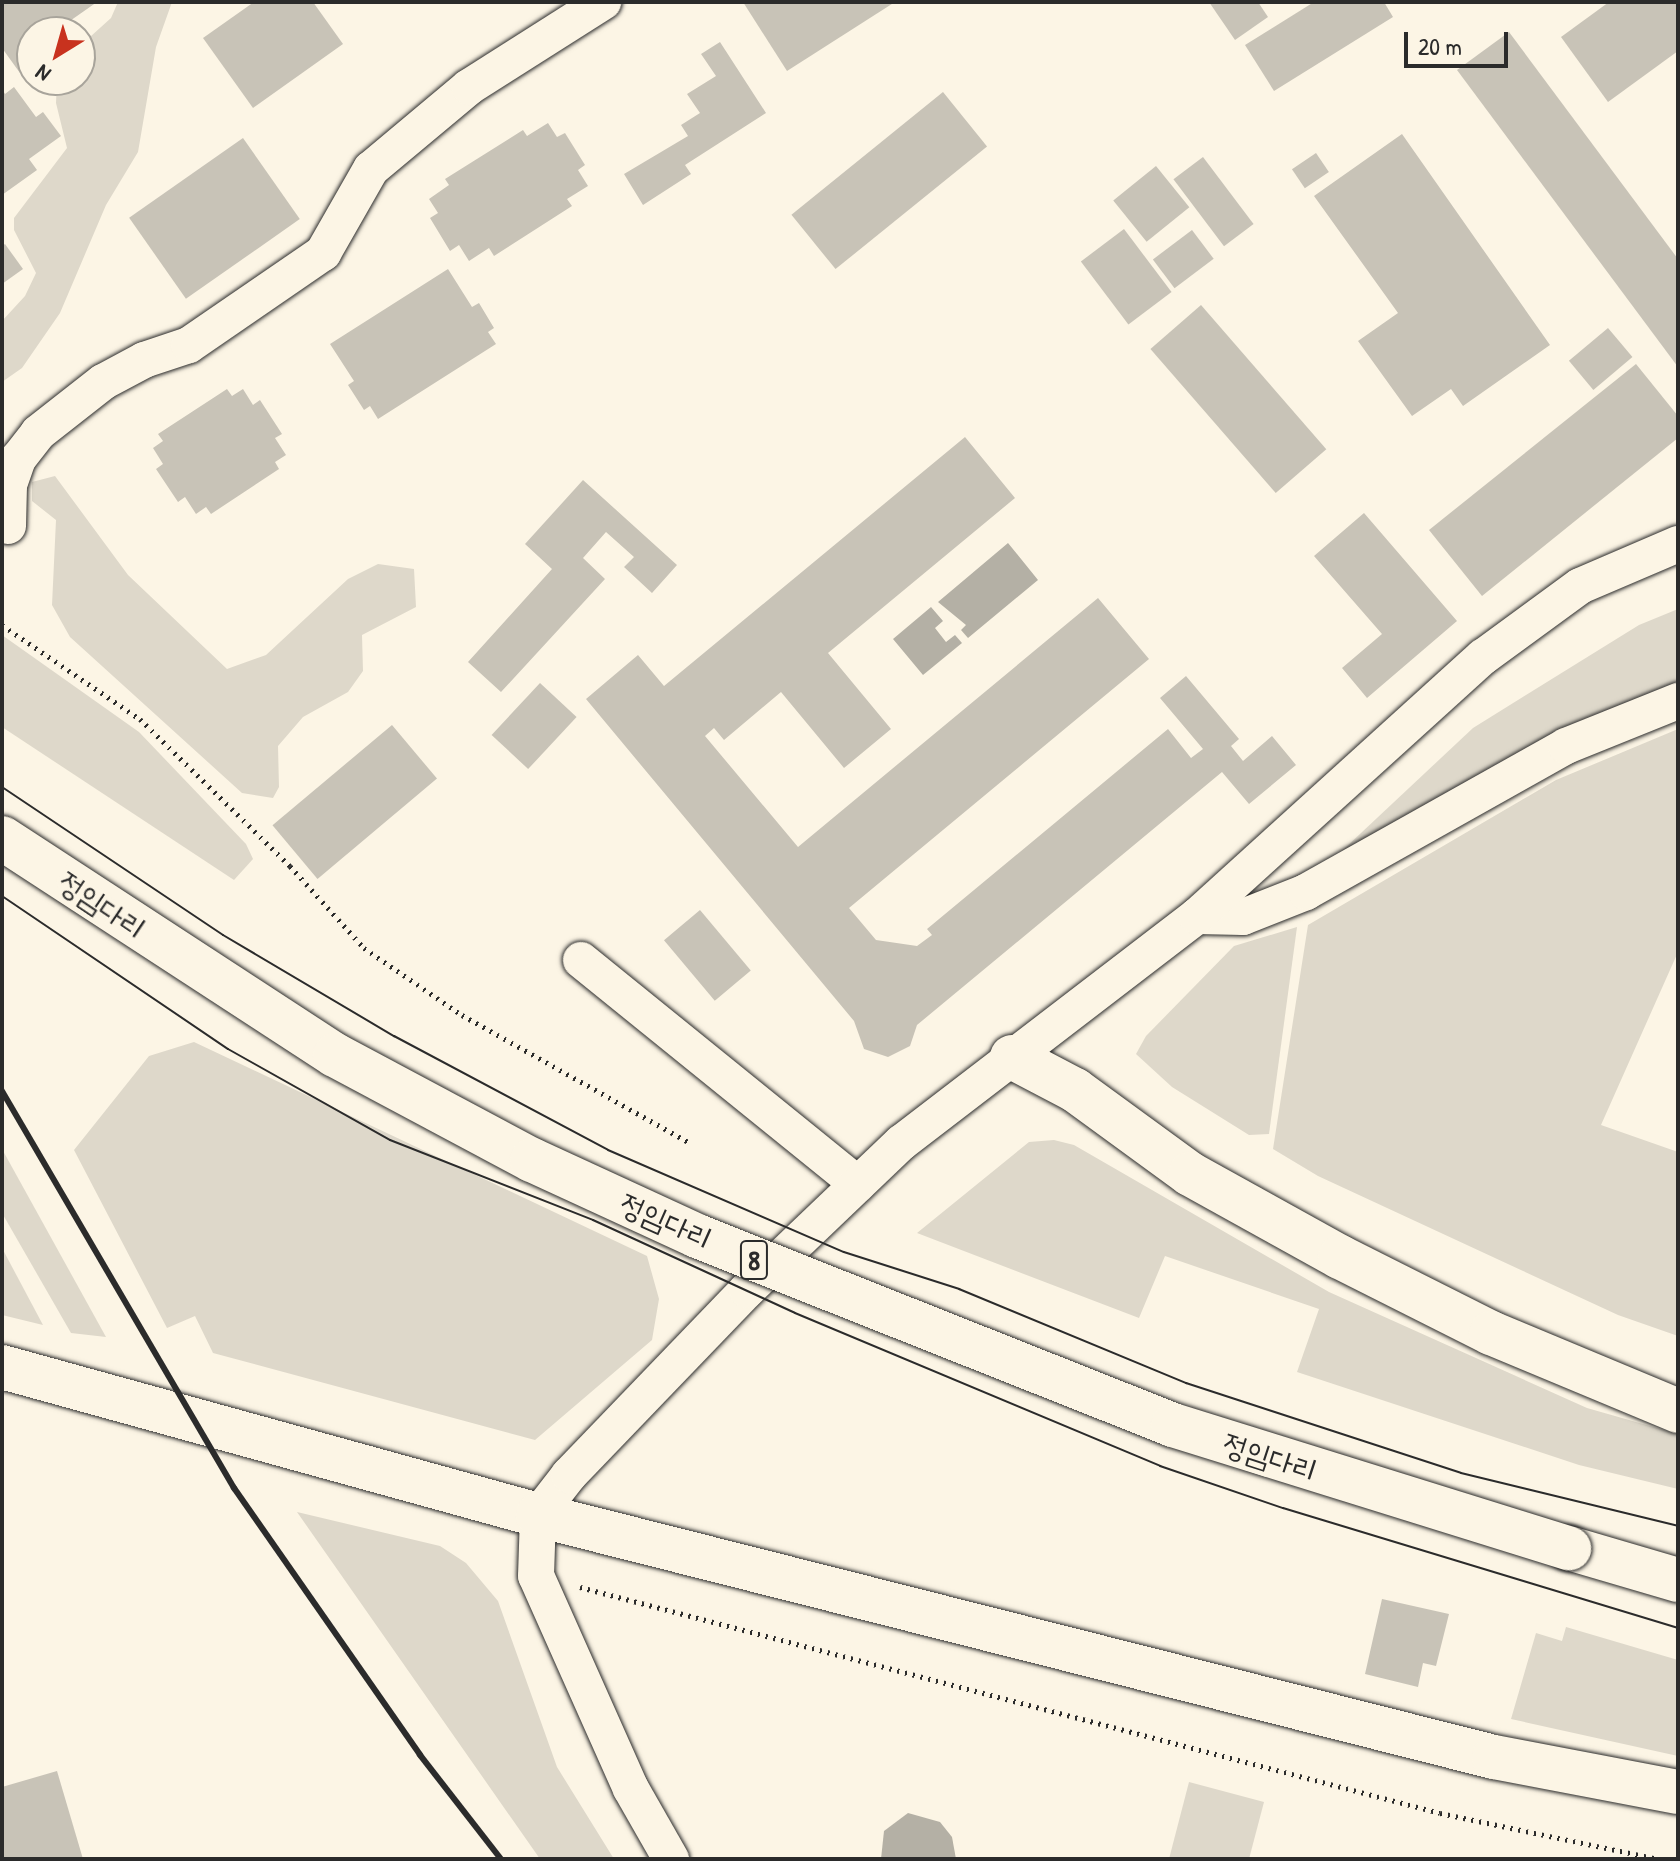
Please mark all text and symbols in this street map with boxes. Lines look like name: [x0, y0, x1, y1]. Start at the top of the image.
north arrow: [16, 16, 96, 96]
scale bar: [1408, 16, 1512, 66]
text: 20 m: [1418, 30, 1462, 62]
text: N: [29, 58, 56, 89]
street label: 정임다리: [52, 863, 152, 947]
street label: 정임다리: [615, 1185, 717, 1257]
road number: 8: [738, 1236, 770, 1284]
street label: 정임다리: [1219, 1425, 1321, 1489]

